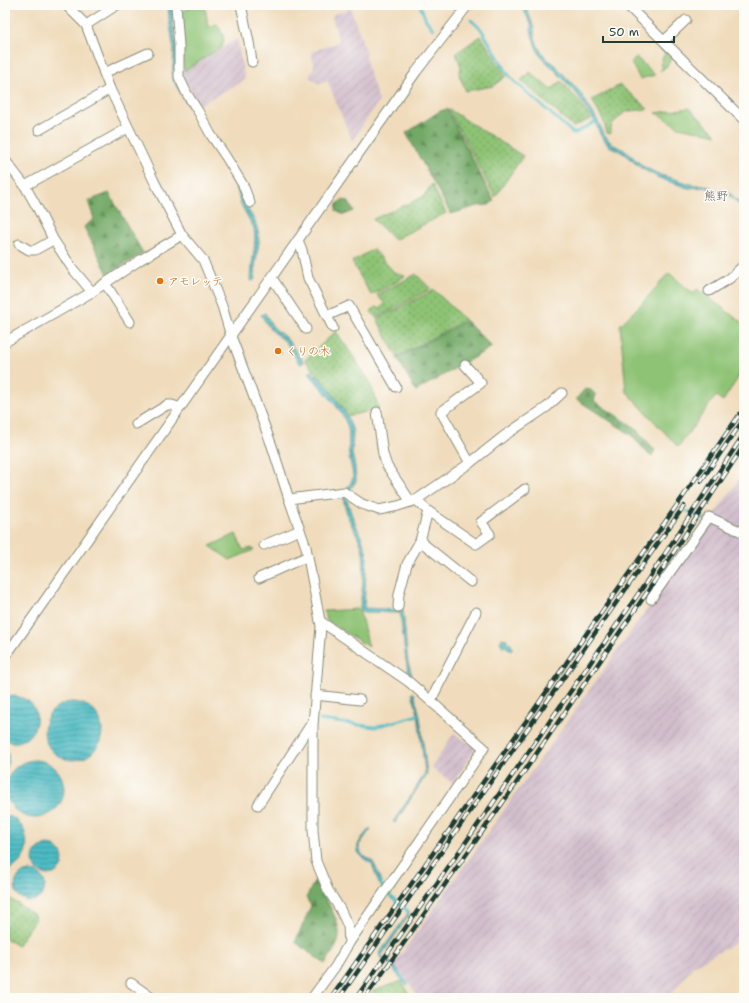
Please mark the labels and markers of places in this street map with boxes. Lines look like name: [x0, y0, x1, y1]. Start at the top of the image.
place label: アモレッテ: [168, 274, 223, 289]
marker: アモレッテ: [155, 276, 165, 286]
place label: くりの木: [286, 344, 330, 359]
marker: くりの木: [273, 346, 283, 356]

